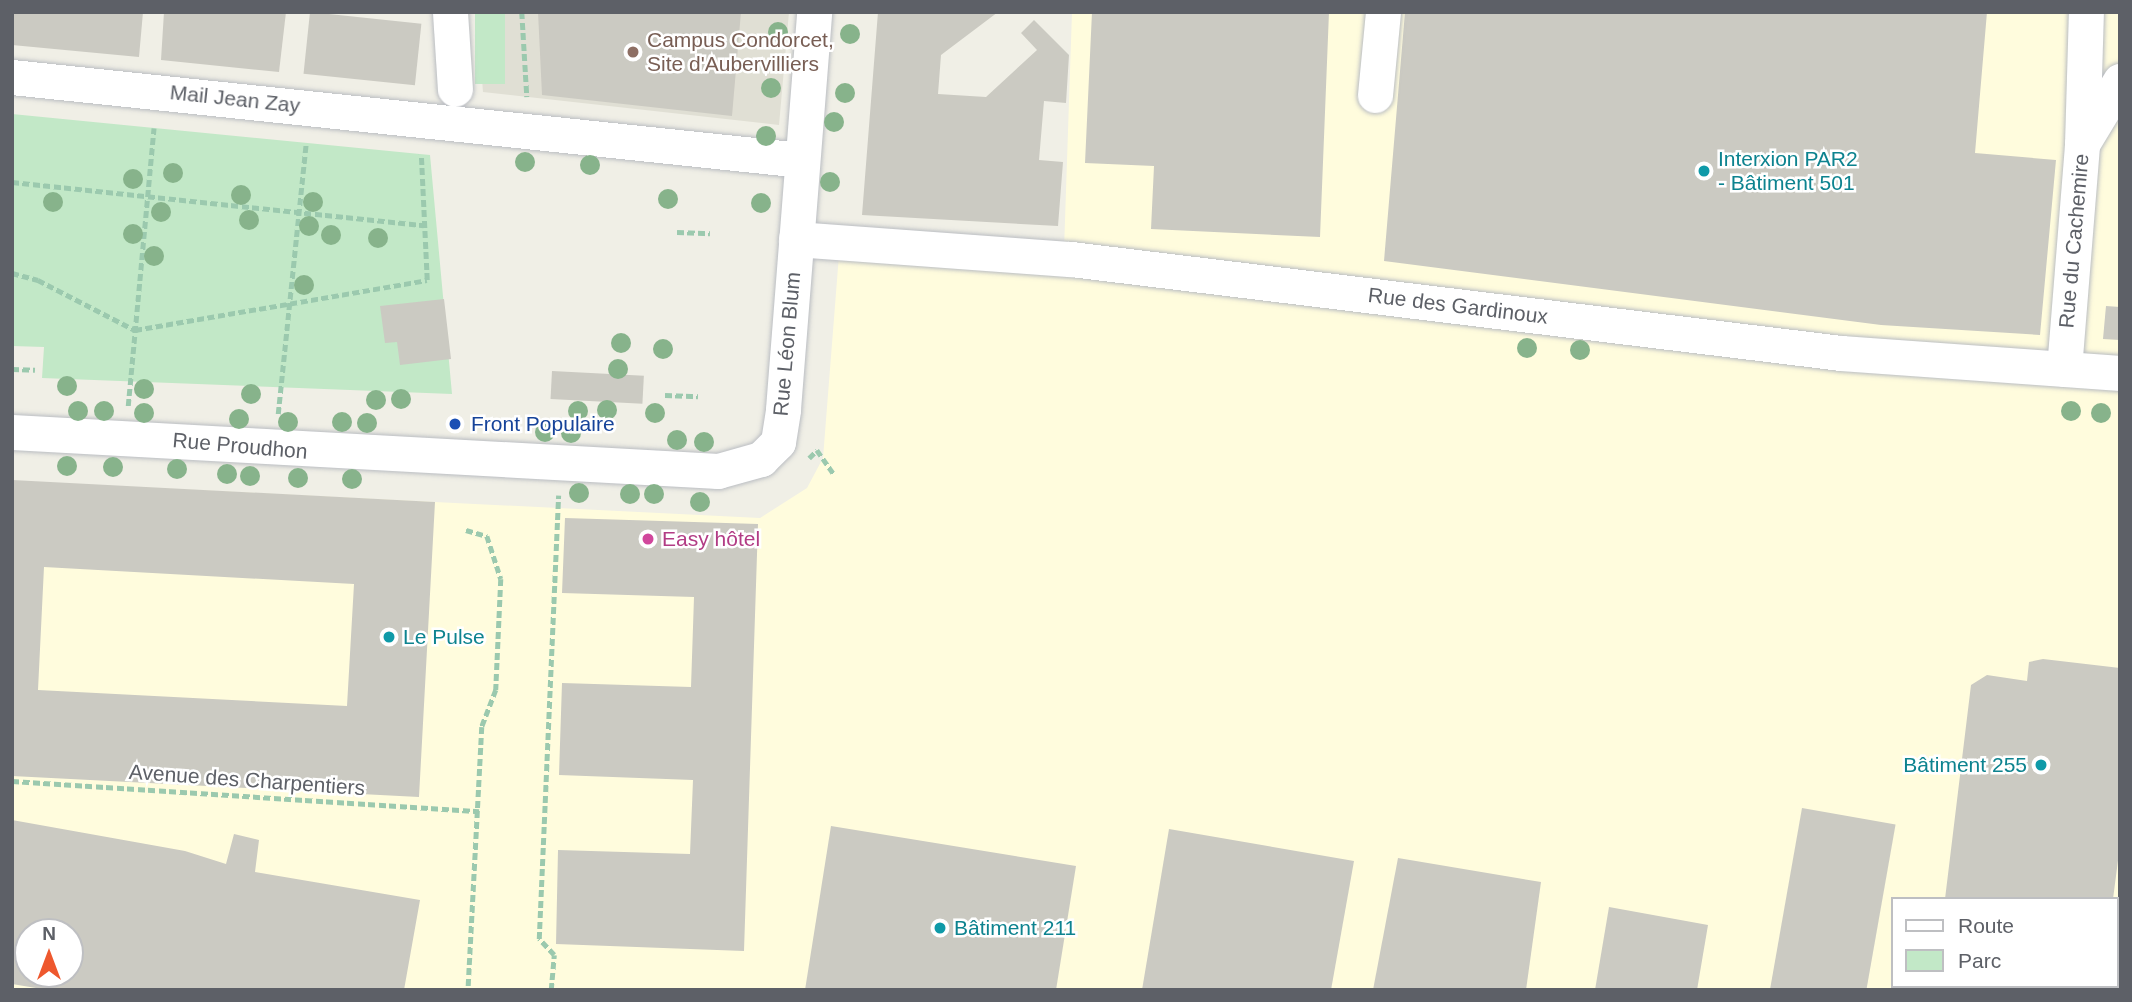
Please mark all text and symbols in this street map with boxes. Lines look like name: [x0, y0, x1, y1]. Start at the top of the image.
place label: Campus Condorcet, Site d'Aubervilliers: [647, 27, 834, 77]
marker: Campus Condorcet, Site d'Aubervilliers: [625, 44, 641, 60]
street label: Mail Jean Zay: [169, 80, 301, 118]
place label: Interxion PAR2 - Bâtiment 501: [1718, 146, 1858, 196]
street label: Rue du Cachemire: [2054, 153, 2094, 329]
marker: Interxion PAR2 - Bâtiment 501: [1696, 163, 1712, 179]
street label: Rue Léon Blum: [768, 271, 806, 417]
street label: Rue des Gardinoux: [1367, 282, 1549, 330]
place label: Front Populaire: [471, 411, 615, 437]
marker: Front Populaire: [445, 414, 465, 434]
street label: Rue Proudhon: [171, 428, 309, 464]
place label: Easy hôtel: [662, 526, 760, 552]
marker: Easy hôtel: [640, 531, 656, 547]
place label: Le Pulse: [403, 624, 485, 650]
marker: Le Pulse: [381, 629, 397, 645]
place label: Bâtiment 255: [1903, 752, 2027, 778]
marker: Bâtiment 255: [2033, 757, 2049, 773]
street label: Avenue des Charpentiers: [128, 759, 366, 801]
legend: [1890, 897, 2118, 988]
text: Route: [1958, 914, 2014, 937]
place label: Bâtiment 211: [954, 915, 1076, 941]
north arrow: [14, 918, 84, 988]
marker: Bâtiment 211: [932, 920, 948, 936]
text: N: [42, 923, 56, 944]
text: Parc: [1958, 949, 2001, 972]

